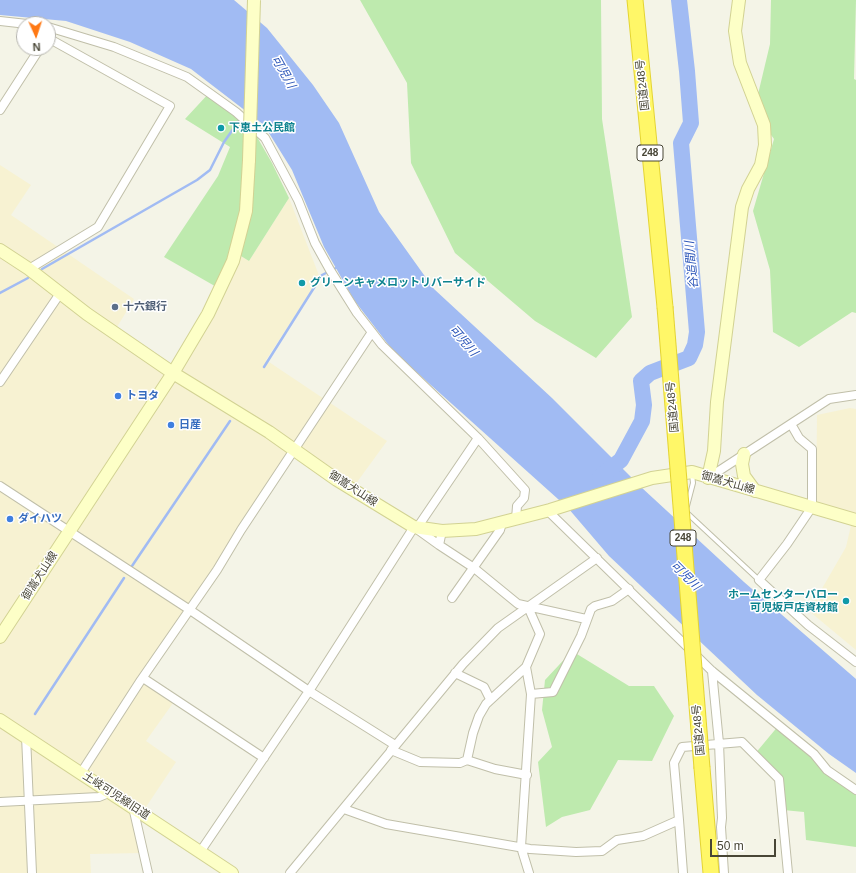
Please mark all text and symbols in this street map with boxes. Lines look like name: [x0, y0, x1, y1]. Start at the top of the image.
north arrow: [16, 16, 56, 56]
text: N: [32, 41, 41, 53]
water label: 可児川: [268, 53, 298, 91]
street label: 国道248号: [634, 59, 652, 111]
place label: 下恵土公民館: [229, 121, 295, 135]
marker: 下恵土公民館: [216, 123, 226, 133]
road number: 248: [637, 145, 663, 161]
water label: 谷追間川: [683, 240, 701, 290]
place label: グリーンキャメロットリバーサイド: [310, 276, 486, 290]
marker: グリーンキャメロットリバーサイド: [297, 278, 307, 288]
place label: 十六銀行: [123, 300, 167, 314]
marker: 十六銀行: [110, 302, 120, 312]
water label: 可児川: [446, 323, 480, 359]
street label: 国道248号: [664, 381, 682, 433]
place label: トヨタ: [126, 389, 159, 403]
marker: トヨタ: [113, 391, 123, 401]
place label: 日産: [179, 418, 201, 432]
marker: 日産: [166, 420, 176, 430]
street label: 御嵩犬山線: [326, 468, 380, 510]
street label: 御嵩犬山線: [700, 469, 756, 497]
place label: ダイハツ: [18, 512, 62, 526]
marker: ダイハツ: [5, 514, 15, 524]
road number: 248: [670, 530, 696, 546]
street label: 御嵩犬山線: [19, 549, 61, 603]
water label: 可児川: [667, 558, 703, 594]
place label: ホームセンターバロー 可児坂戸店資材館: [728, 588, 838, 614]
marker: ホームセンターバロー 可児坂戸店資材館: [841, 596, 851, 606]
street label: 国道248号: [690, 704, 708, 756]
street label: 土岐可児線旧道: [80, 769, 152, 823]
scale bar: [712, 831, 778, 857]
text: 50 m: [717, 839, 744, 853]

